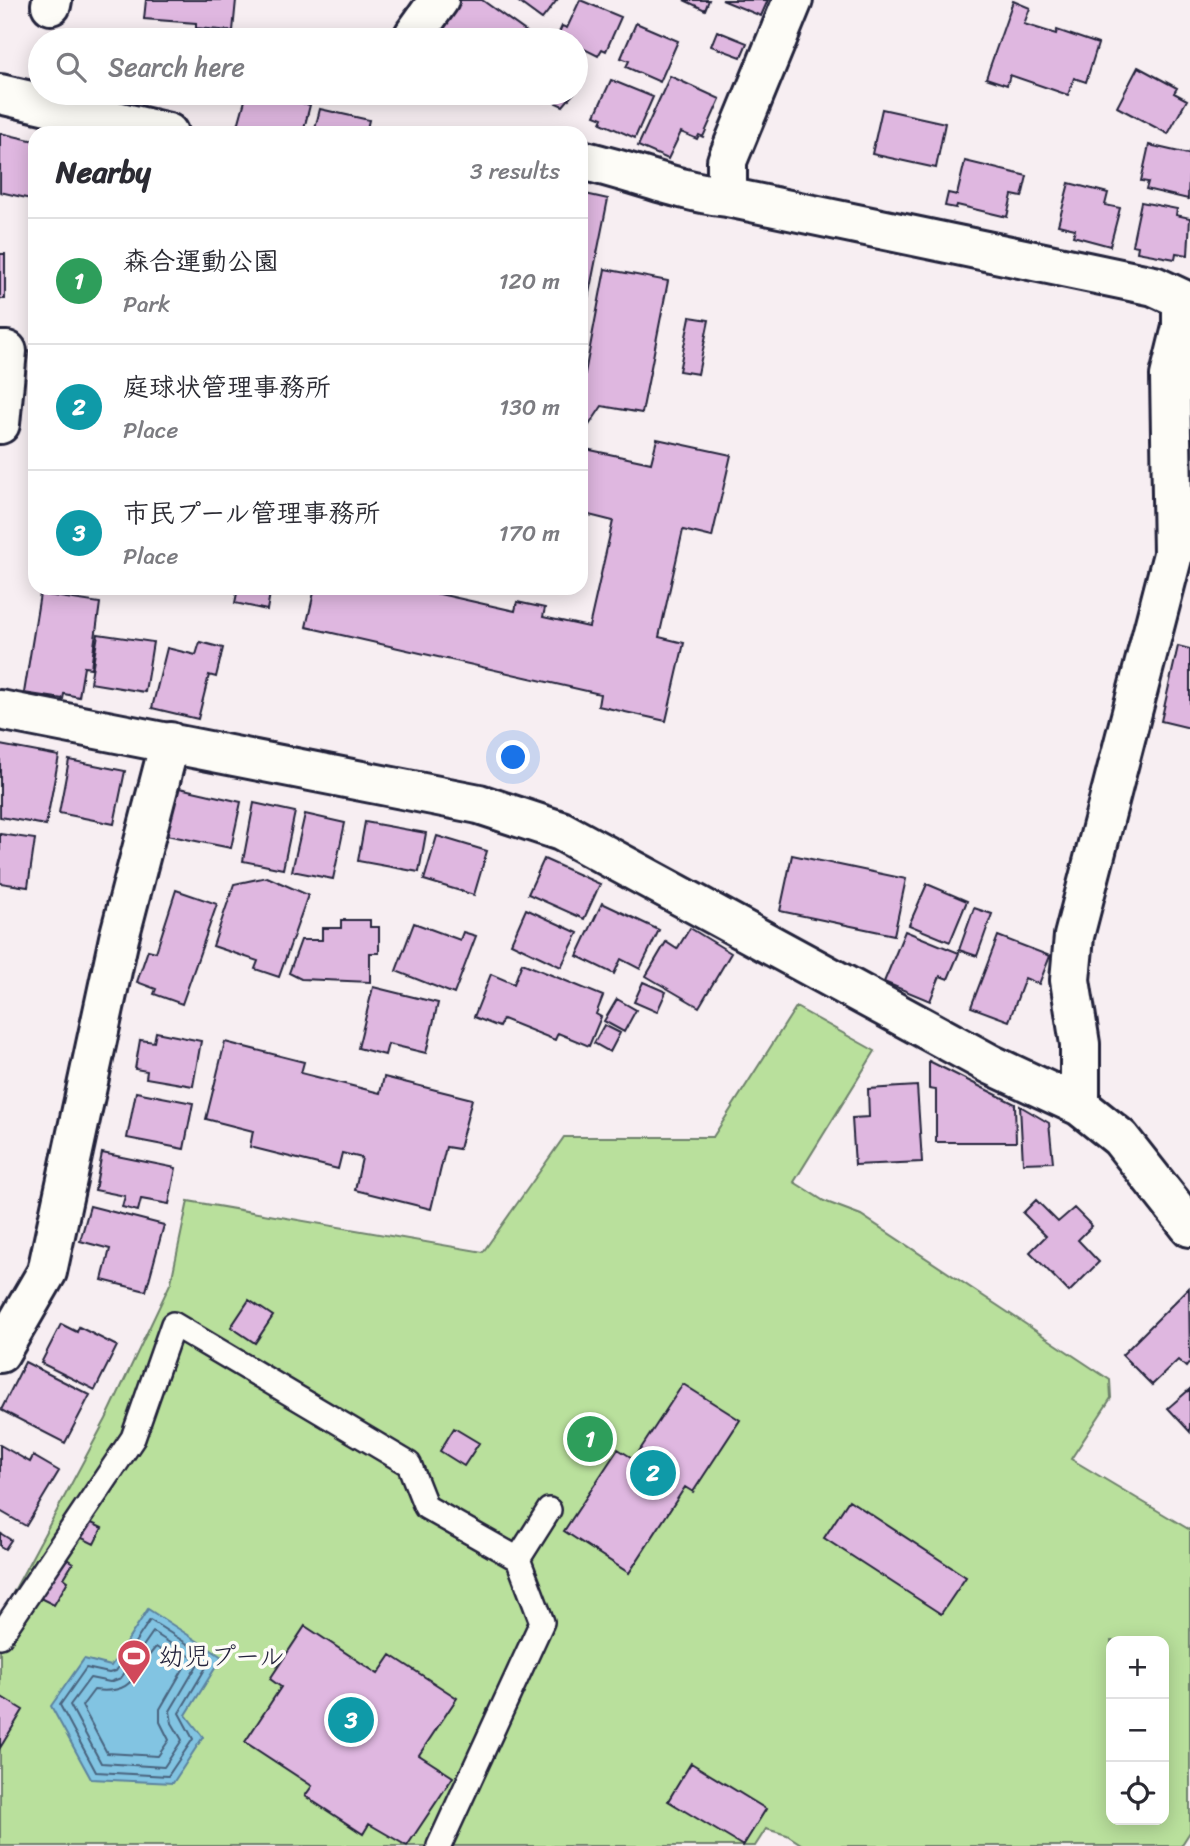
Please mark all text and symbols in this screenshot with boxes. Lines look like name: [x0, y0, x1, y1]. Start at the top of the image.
search box: [28, 28, 588, 105]
text: Search here: [108, 44, 245, 90]
icon: search: [52, 48, 90, 86]
text: Nearby: [56, 145, 151, 199]
text: 3 results: [470, 151, 560, 192]
text: 森合運動公園: [123, 238, 279, 284]
text: 1: [74, 261, 84, 302]
text: 120 m: [499, 261, 560, 302]
text: Park: [123, 284, 170, 325]
text: 庭球状管理事務所: [123, 364, 331, 410]
text: 2: [72, 387, 86, 428]
text: 130 m: [499, 387, 560, 428]
text: Place: [123, 410, 178, 451]
text: 市民プール管理事務所: [123, 490, 380, 536]
text: 3: [73, 513, 85, 554]
text: 170 m: [499, 513, 560, 554]
text: Place: [123, 536, 178, 577]
your location: [496, 740, 530, 774]
pin: 1: [567, 1413, 613, 1465]
pin: 2: [630, 1447, 676, 1499]
place label: 幼児プール: [158, 1633, 285, 1679]
map controls: [1106, 1636, 1169, 1825]
button: +: [1106, 1636, 1169, 1699]
sports icon: 幼児プール: [115, 1637, 153, 1686]
pin: 3: [328, 1694, 374, 1746]
button: −: [1106, 1699, 1169, 1762]
button: locate: [1106, 1762, 1169, 1825]

